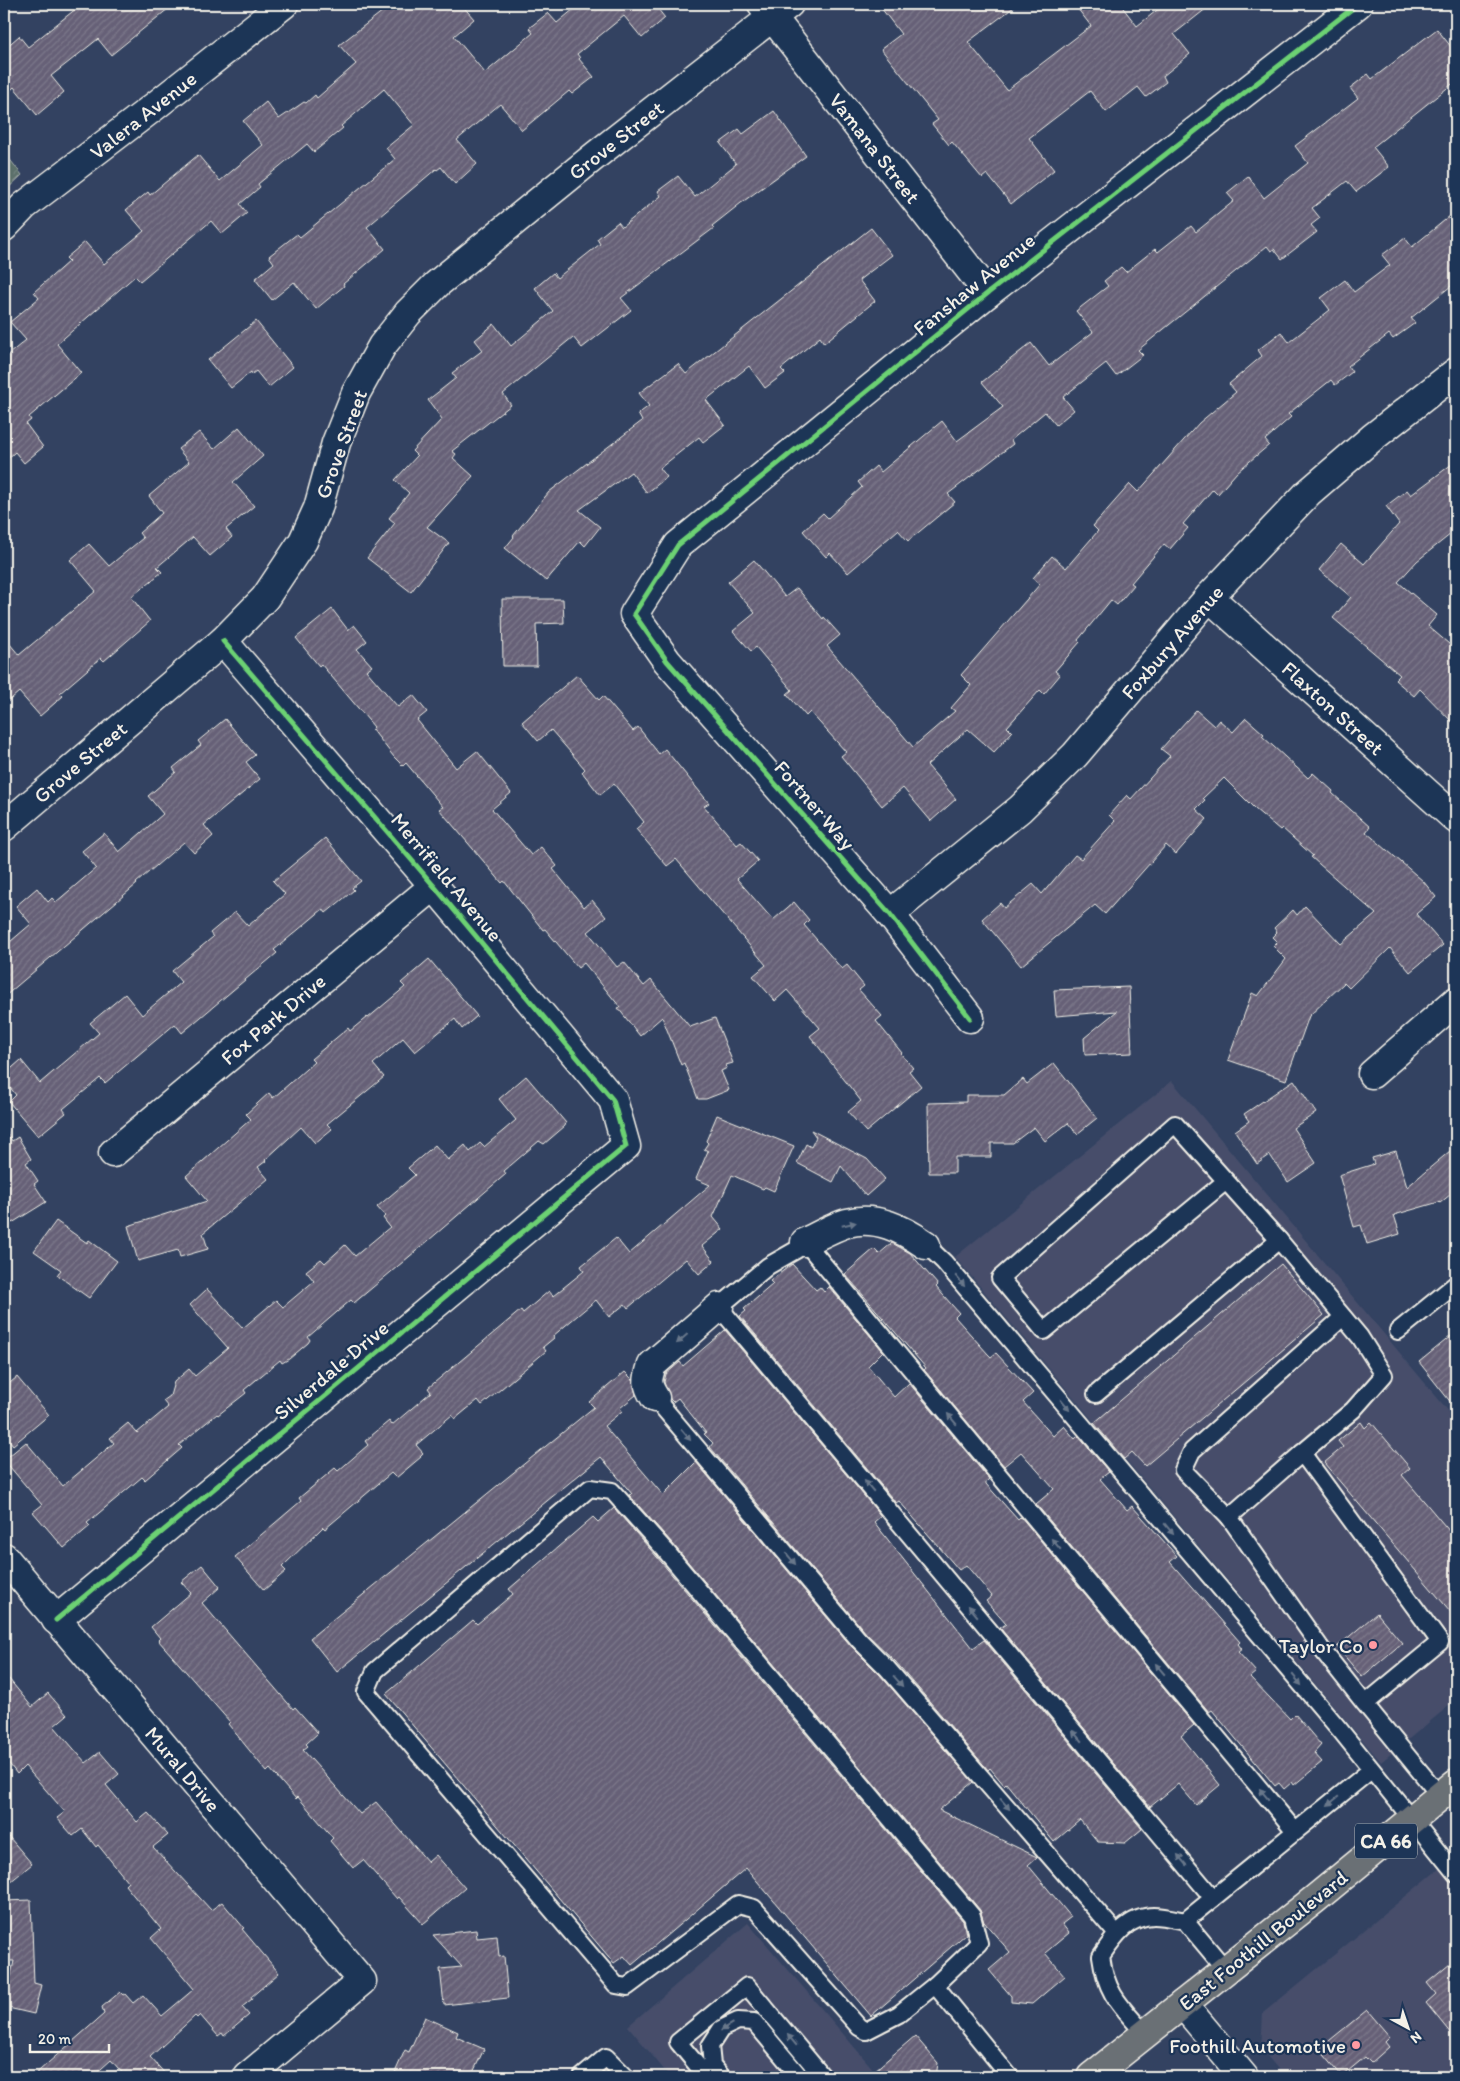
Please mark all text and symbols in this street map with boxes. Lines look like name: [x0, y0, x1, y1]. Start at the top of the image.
street label: Valera Avenue: [85, 66, 201, 164]
street label: Vamana Street: [824, 88, 926, 208]
street label: Grove Street: [563, 95, 669, 185]
street label: Fanshaw Avenue: [908, 227, 1040, 341]
street label: Grove Street: [310, 386, 372, 502]
street label: Foxbury Avenue: [1116, 580, 1228, 704]
street label: Flaxton Street: [1277, 656, 1389, 760]
street label: Grove Street: [28, 716, 132, 808]
street label: Fortner Way: [769, 755, 861, 855]
street label: Merrifield Avenue: [386, 807, 508, 947]
street label: Fox Park Drive: [216, 968, 330, 1070]
one-way arrow: [842, 1220, 857, 1228]
one-way arrow: [954, 1274, 965, 1287]
street label: Silverdale Drive: [269, 1315, 393, 1425]
one-way arrow: [677, 1333, 689, 1345]
one-way arrow: [1059, 1398, 1070, 1411]
one-way arrow: [946, 1413, 957, 1426]
one-way arrow: [680, 1429, 691, 1441]
one-way arrow: [863, 1481, 875, 1493]
one-way arrow: [1164, 1522, 1175, 1535]
one-way arrow: [1050, 1538, 1061, 1551]
one-way arrow: [785, 1553, 796, 1566]
one-way arrow: [968, 1605, 979, 1618]
place label: Taylor Co: [1279, 1633, 1363, 1658]
marker: Taylor Co: [1367, 1639, 1379, 1651]
one-way arrow: [1154, 1663, 1165, 1676]
one-way arrow: [1291, 1673, 1303, 1685]
one-way arrow: [893, 1674, 904, 1687]
street label: Mural Drive: [140, 1721, 226, 1817]
one-way arrow: [1072, 1729, 1083, 1742]
one-way arrow: [1258, 1787, 1269, 1800]
one-way arrow: [1327, 1795, 1340, 1806]
one-way arrow: [999, 1797, 1010, 1810]
road number: CA 66: [1355, 1824, 1417, 1858]
one-way arrow: [1176, 1854, 1187, 1867]
street label: East Foothill Boulevard: [1174, 1864, 1353, 2016]
north arrow: [1382, 2004, 1432, 2054]
scale bar: [30, 2021, 109, 2053]
one-way arrow: [719, 2023, 734, 2031]
text: N: [1407, 2028, 1425, 2047]
text: 20 m: [38, 2030, 72, 2048]
place label: Foothill Automotive: [1169, 2033, 1346, 2058]
one-way arrow: [786, 2034, 797, 2047]
marker: Foothill Automotive: [1350, 2039, 1362, 2051]

